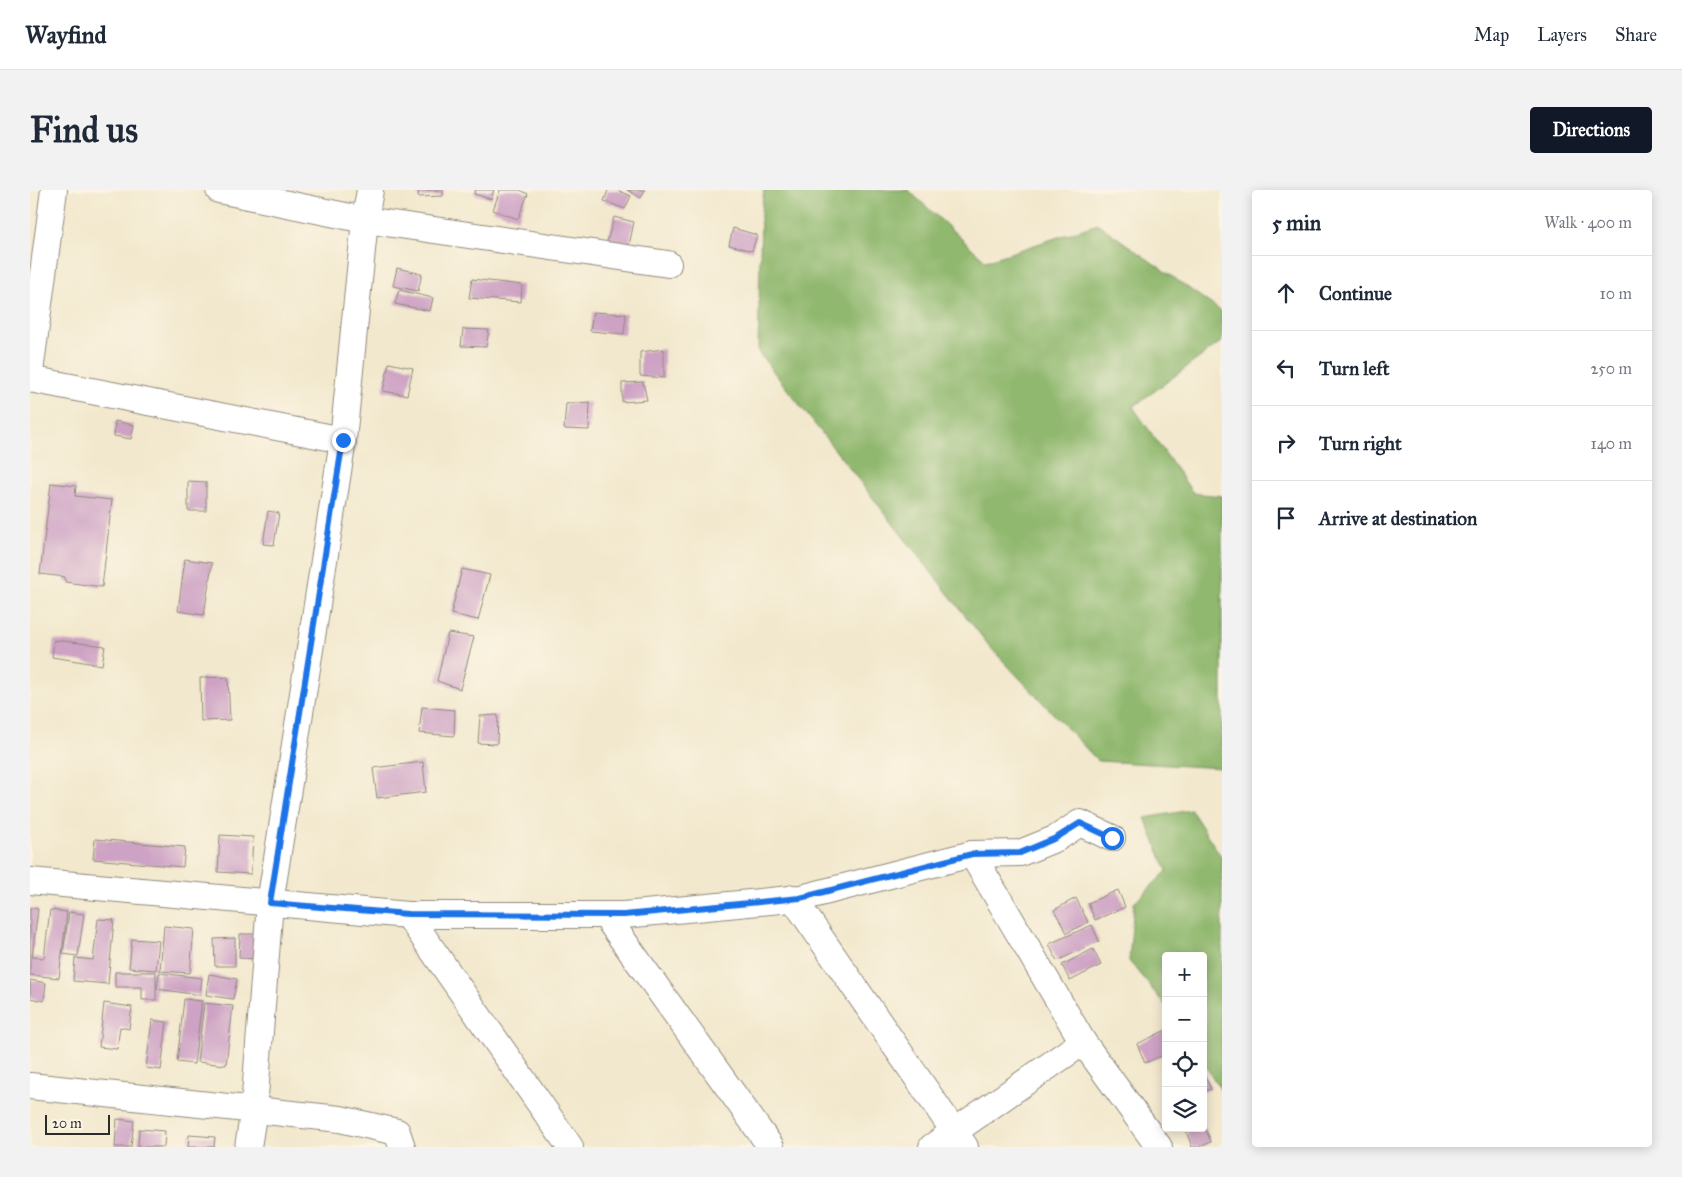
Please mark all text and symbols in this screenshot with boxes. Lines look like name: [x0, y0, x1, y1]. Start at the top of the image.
text: Wayfind: [25, 20, 107, 50]
text: Map: [1474, 24, 1509, 46]
text: Layers: [1537, 24, 1587, 46]
text: Share: [1615, 24, 1657, 46]
button: Directions: [1530, 107, 1652, 153]
text: Find us: [30, 109, 138, 152]
text: 5 min: [1272, 210, 1321, 236]
text: Walk · 400 m: [1544, 213, 1632, 232]
icon: ahead: [1272, 279, 1300, 307]
text: Continue: [1319, 282, 1392, 305]
text: 10 m: [1600, 284, 1632, 303]
icon: left: [1272, 354, 1300, 382]
text: Turn left: [1319, 357, 1389, 380]
text: 250 m: [1591, 359, 1632, 378]
route end: [332, 429, 355, 452]
icon: right: [1272, 429, 1300, 457]
text: Turn right: [1319, 432, 1402, 455]
text: 140 m: [1591, 434, 1632, 453]
icon: arrive: [1272, 504, 1300, 532]
text: Arrive at destination: [1319, 507, 1477, 530]
route start: [1101, 827, 1124, 850]
map controls: [1162, 952, 1207, 1132]
button: +: [1162, 952, 1207, 997]
button: −: [1162, 997, 1207, 1042]
button: locate: [1162, 1042, 1207, 1087]
button: layers: [1162, 1087, 1207, 1132]
scale bar: [45, 1112, 110, 1135]
text: 20 m: [52, 1115, 82, 1132]

